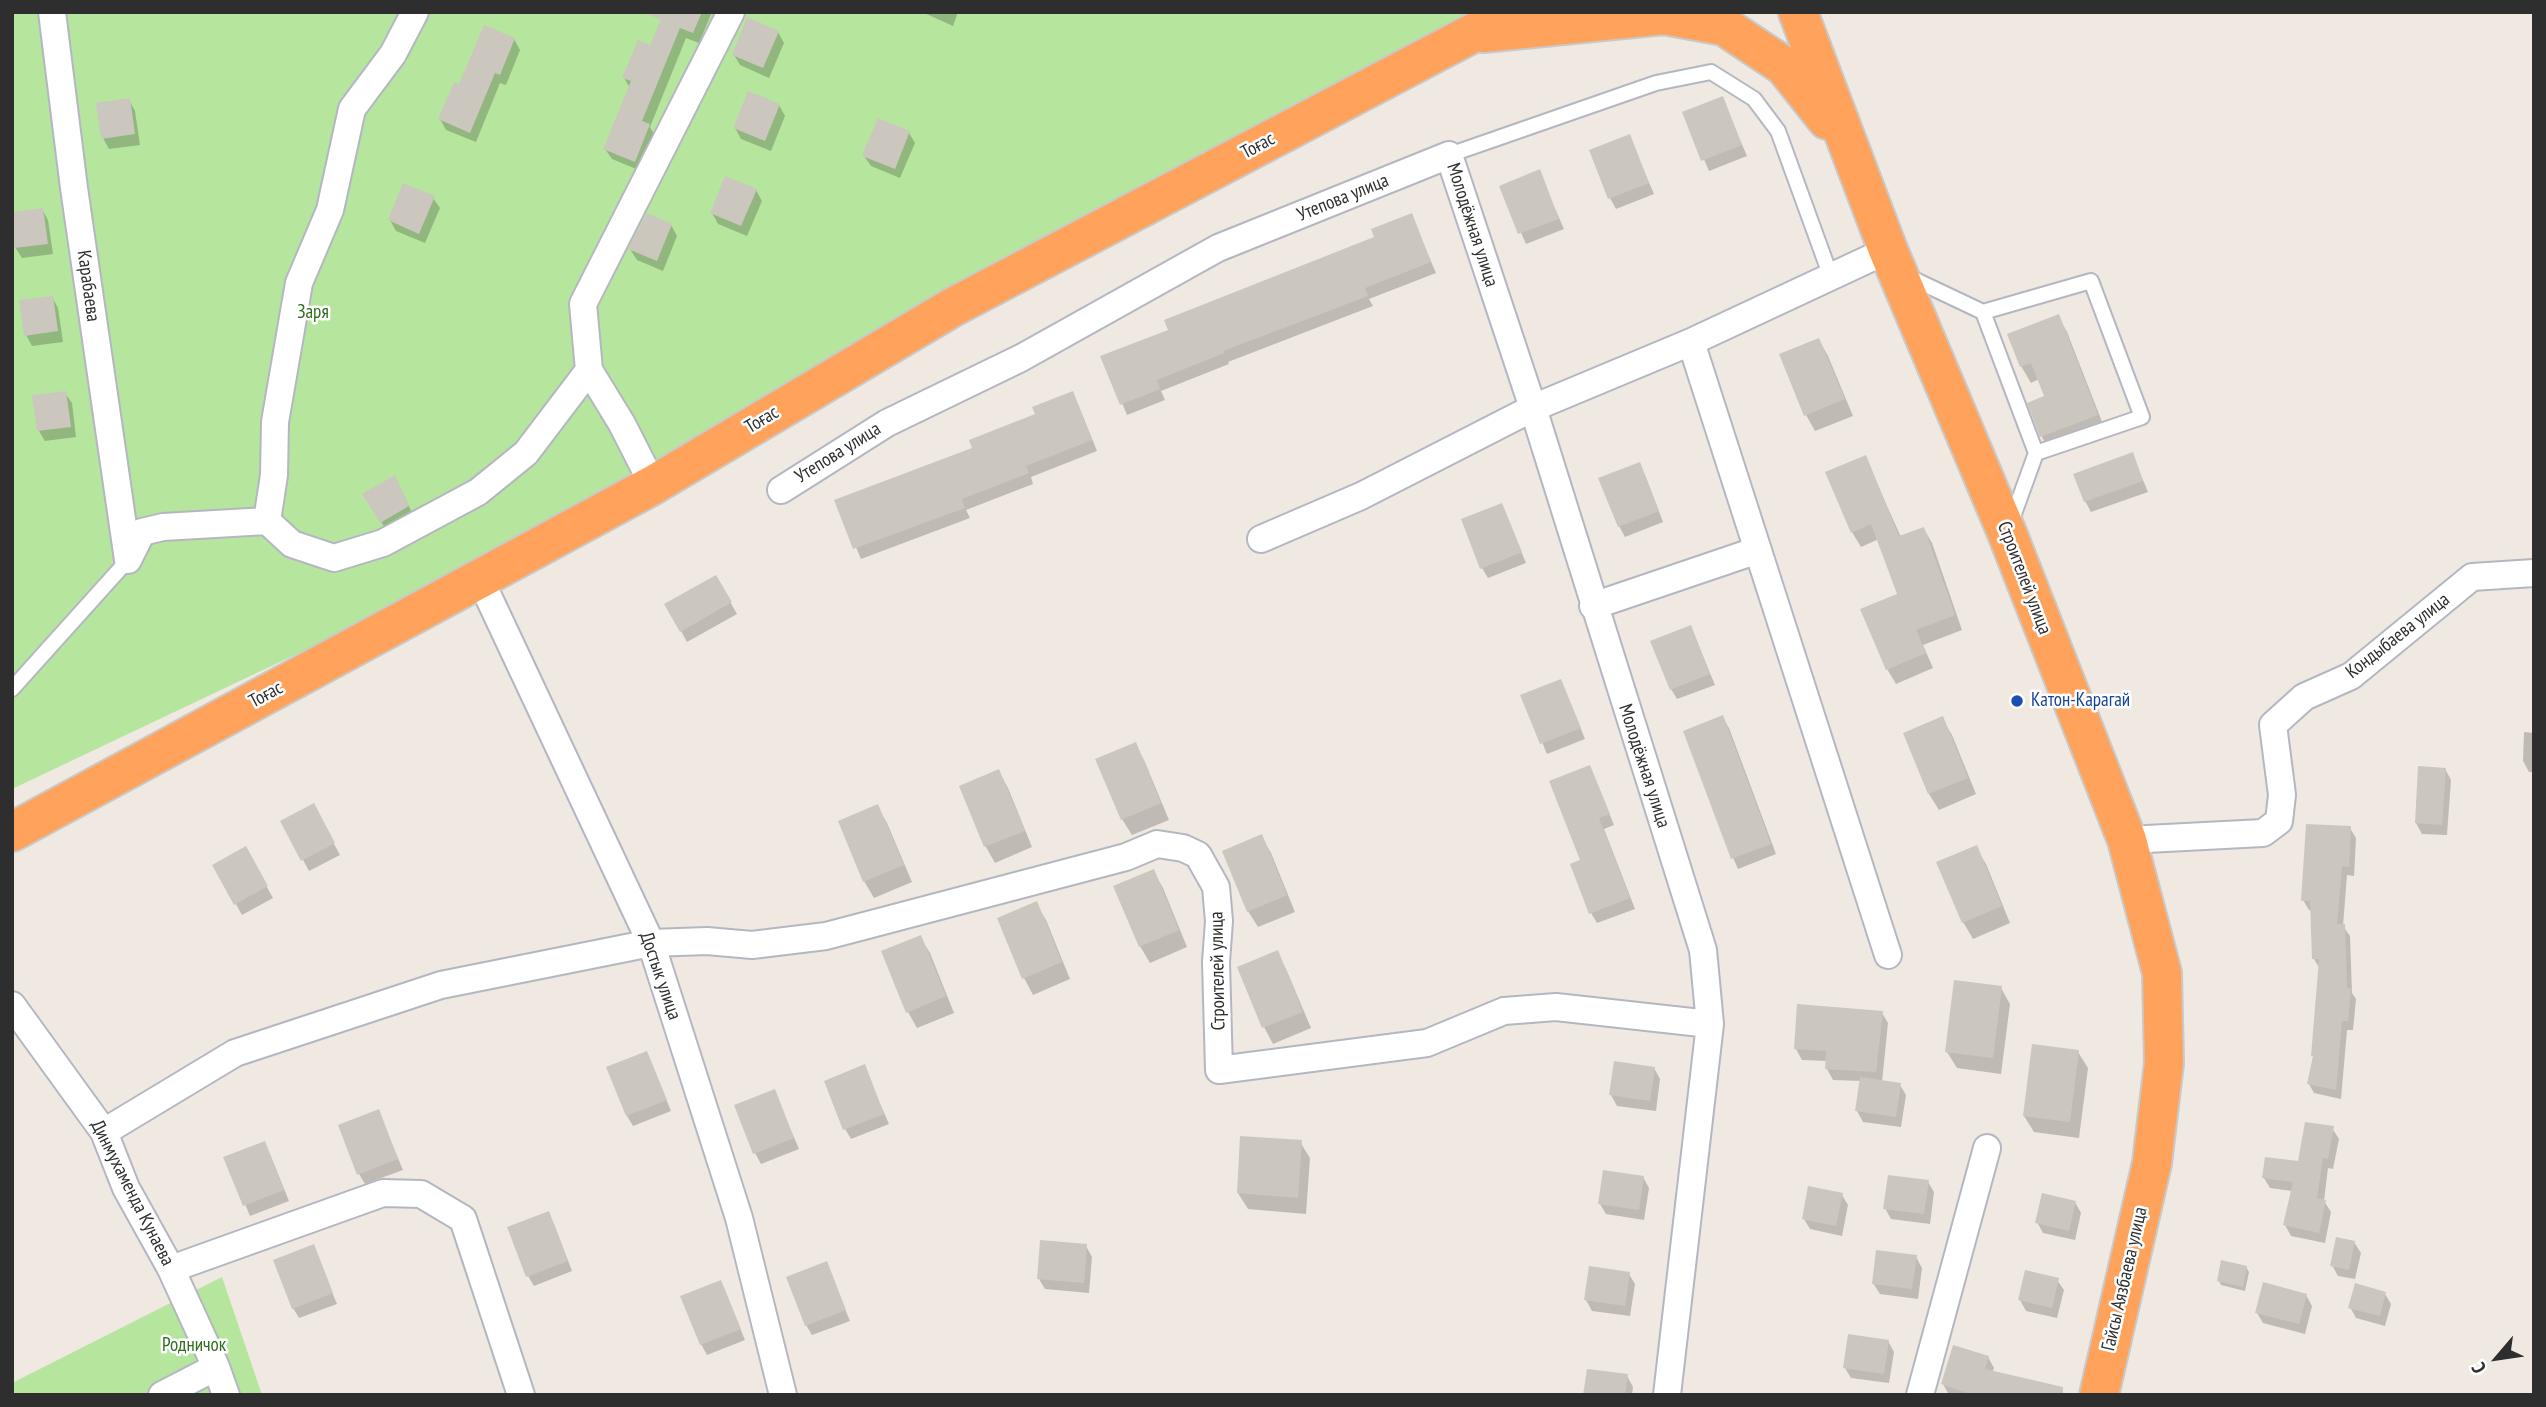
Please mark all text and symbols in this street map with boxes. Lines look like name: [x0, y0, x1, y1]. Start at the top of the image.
street label: Тоғас: [1237, 128, 1279, 164]
street label: Молодёжная улица: [1441, 160, 1503, 290]
street label: Утепова улица: [1294, 169, 1392, 227]
street label: Карабаева: [72, 249, 104, 323]
park label: Заря: [297, 302, 329, 324]
street label: Тоғас: [741, 401, 783, 439]
street label: Утепова улица: [791, 418, 885, 488]
street label: Строителей улица: [1992, 518, 2056, 638]
street label: Кондыбаева улица: [2342, 588, 2454, 684]
street label: Тоғас: [245, 677, 287, 713]
place label: Катон-Карагай: [2031, 690, 2130, 712]
marker: Катон-Карагай: [2009, 693, 2025, 709]
street label: Молодёжная улица: [1613, 701, 1675, 831]
street label: Строителей улица: [1206, 911, 1230, 1031]
street label: Достык улица: [634, 929, 686, 1023]
street label: Динмухаменда Кунаева: [85, 1116, 179, 1270]
street label: Гайсы Аязбаева улица: [2097, 1205, 2153, 1353]
north arrow: [2462, 1323, 2532, 1393]
park label: Родничок: [162, 1335, 226, 1357]
text: С: [2466, 1359, 2491, 1378]

